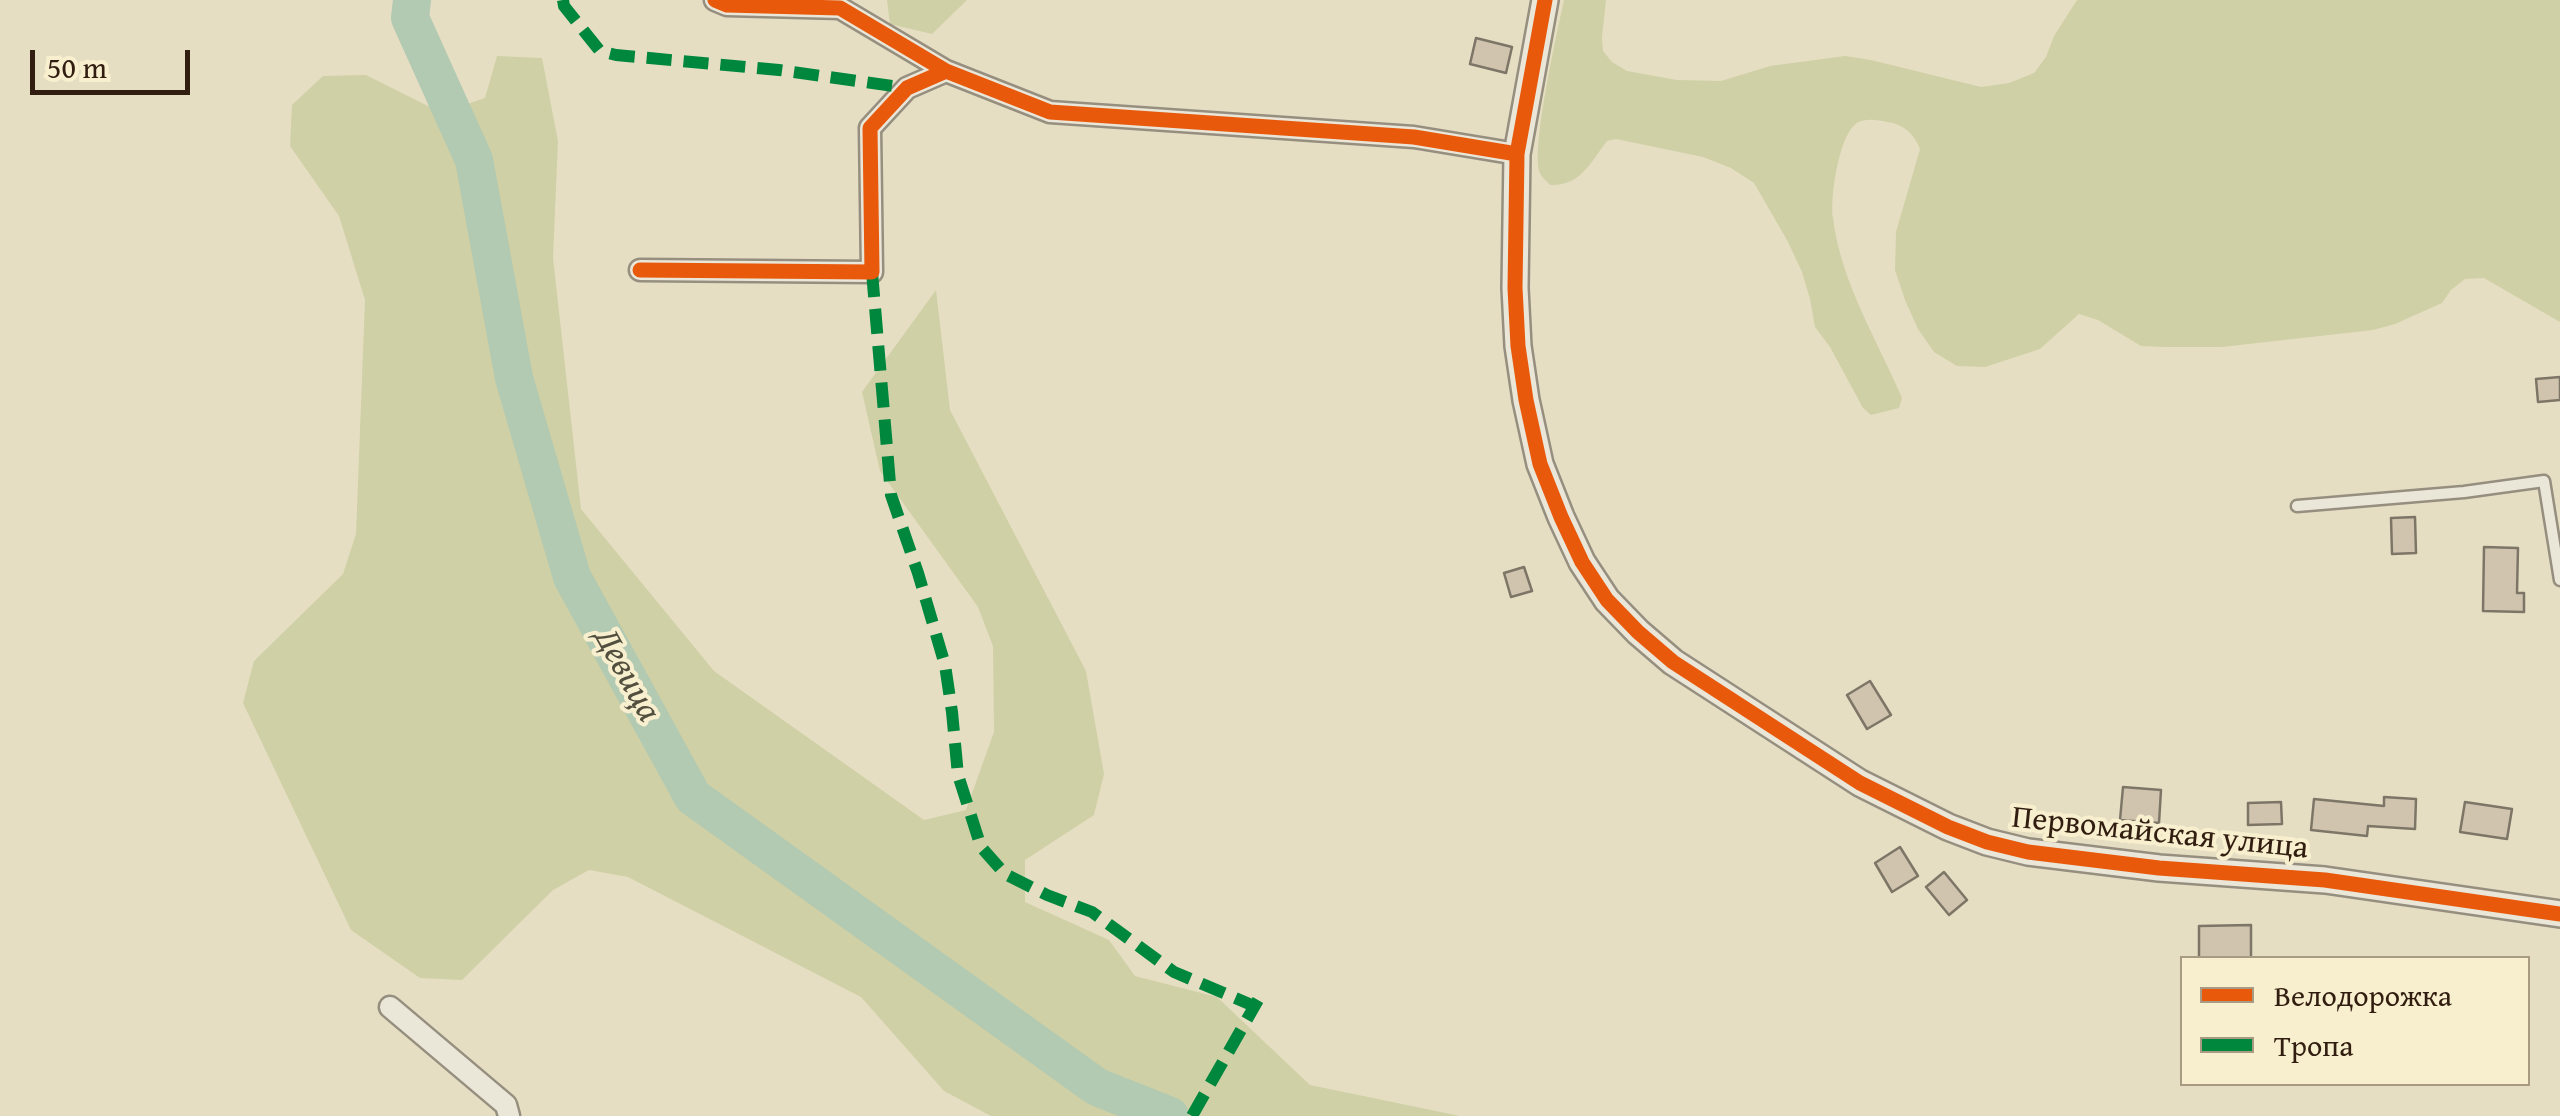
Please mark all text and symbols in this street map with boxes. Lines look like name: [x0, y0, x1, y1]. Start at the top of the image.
scale bar: [35, 30, 195, 92]
text: 50 m: [47, 45, 107, 89]
water label: Девица: [583, 621, 669, 729]
street label: Первомайская улица: [2010, 799, 2310, 869]
legend: [2180, 956, 2530, 1086]
text: Велодорожка: [2274, 973, 2452, 1017]
text: Тропа: [2274, 1023, 2354, 1067]

